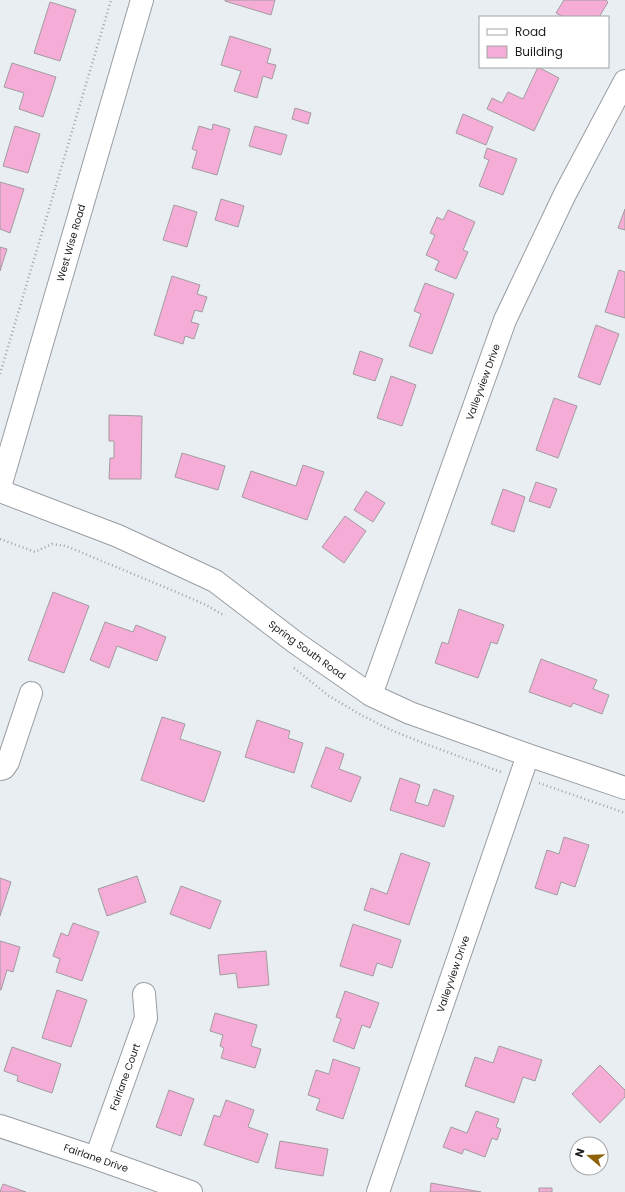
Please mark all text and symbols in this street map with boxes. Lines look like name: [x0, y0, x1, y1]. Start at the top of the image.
legend: [479, 16, 609, 68]
text: Road: [515, 23, 546, 40]
text: Building: [515, 43, 563, 60]
street label: West Wise Road: [53, 203, 89, 283]
street label: Valleyview Drive: [462, 342, 504, 422]
street label: Spring South Road: [265, 617, 349, 683]
street label: Valleyview Drive: [433, 934, 473, 1014]
street label: Fairlane Court: [106, 1041, 144, 1113]
north arrow: [569, 1136, 609, 1176]
street label: Fairlane Drive: [62, 1140, 130, 1176]
text: N: [571, 1146, 588, 1159]

